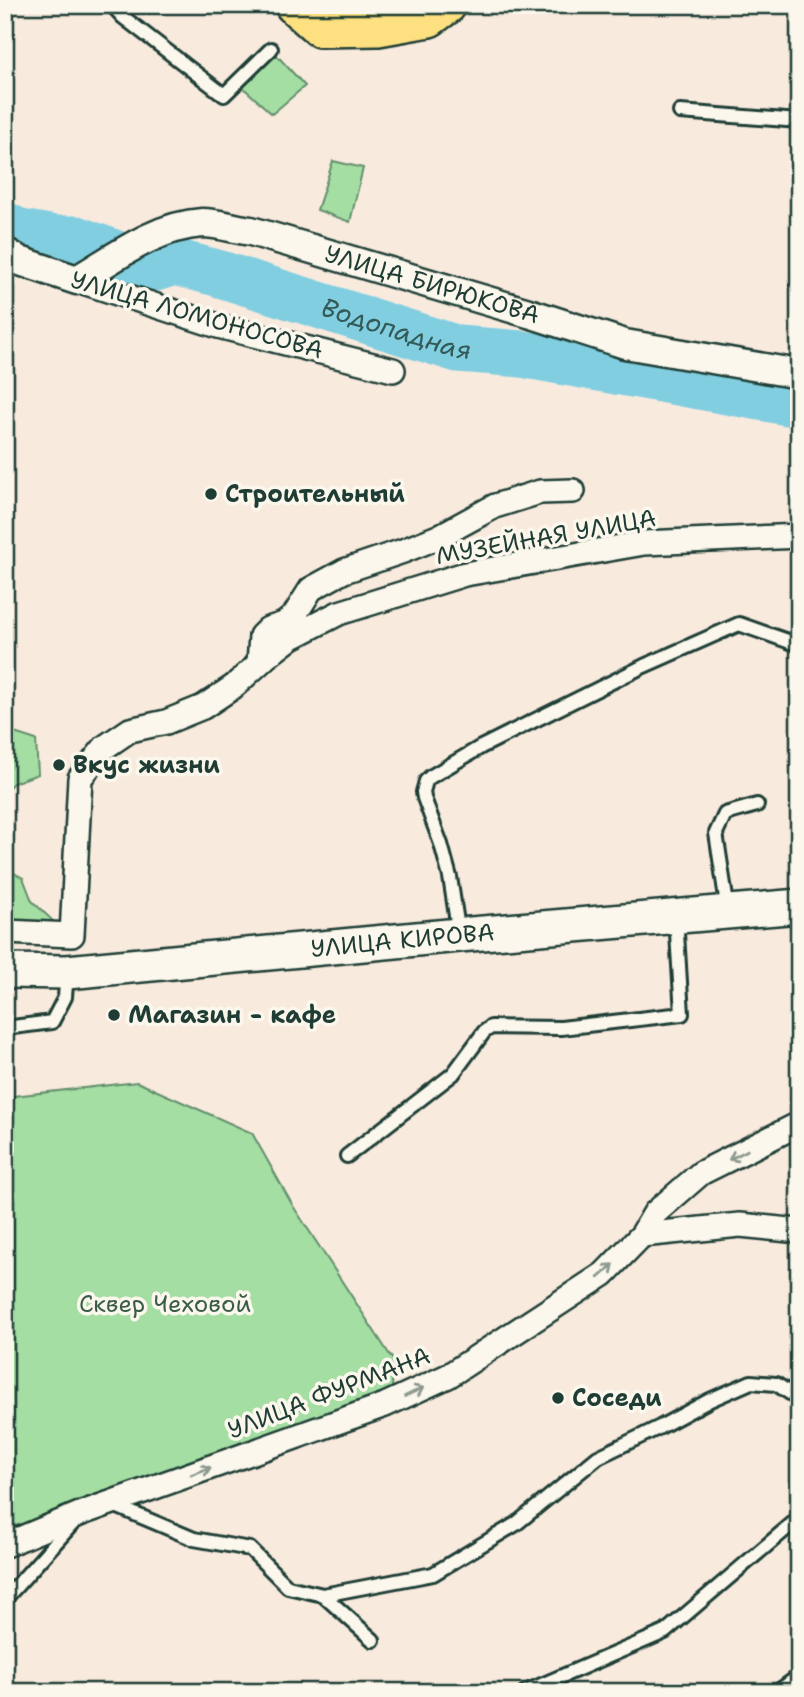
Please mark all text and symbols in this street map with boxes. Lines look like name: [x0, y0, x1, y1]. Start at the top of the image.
street label: УЛИЦА БИРЮКОВА: [321, 238, 543, 331]
street label: УЛИЦА ЛОМОНОСОВА: [67, 264, 327, 366]
water label: Водопадная: [317, 289, 472, 367]
place label: Строительный: [225, 478, 405, 510]
marker: Строительный: [203, 486, 219, 502]
street label: МУЗЕЙНАЯ УЛИЦА: [433, 502, 659, 572]
place label: Вкус жизни: [73, 749, 220, 781]
marker: Вкус жизни: [51, 757, 67, 773]
street label: УЛИЦА КИРОВА: [309, 916, 496, 965]
place label: Магазин - кафе: [128, 999, 336, 1031]
marker: Магазин - кафе: [106, 1007, 122, 1023]
one-way arrow: [728, 1148, 749, 1162]
one-way arrow: [597, 1263, 615, 1279]
park label: Сквер Чеховой: [79, 1288, 251, 1320]
street label: УЛИЦА ФУРМАНА: [223, 1340, 435, 1446]
place label: Соседи: [572, 1382, 662, 1414]
one-way arrow: [403, 1384, 424, 1398]
marker: Соседи: [550, 1390, 566, 1406]
one-way arrow: [189, 1464, 211, 1476]

